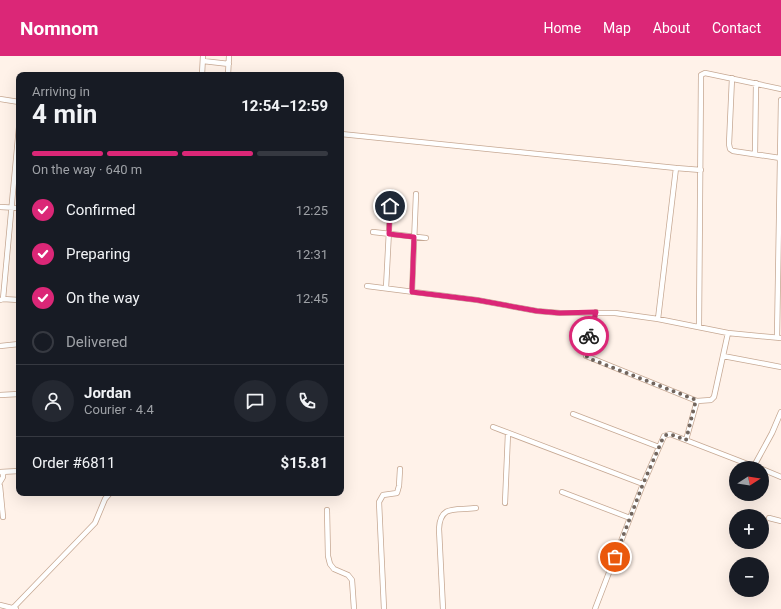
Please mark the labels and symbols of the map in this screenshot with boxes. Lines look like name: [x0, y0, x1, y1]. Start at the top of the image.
pin: [373, 189, 407, 223]
courier: [569, 316, 609, 356]
north arrow: [729, 461, 769, 501]
pin: [598, 540, 632, 574]

